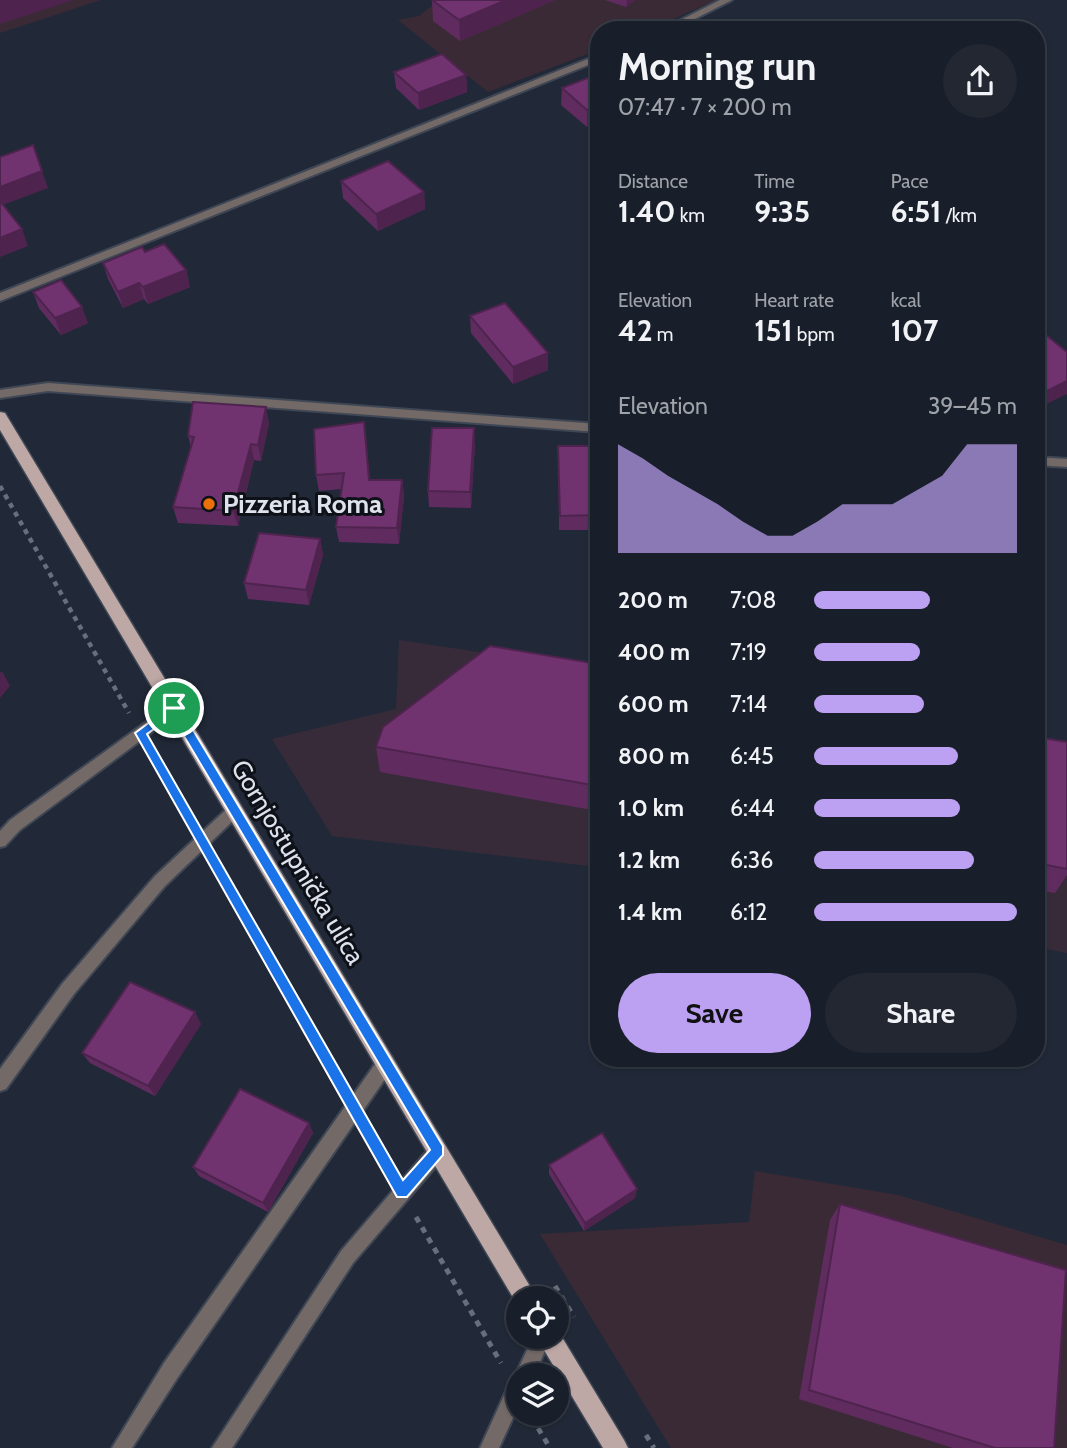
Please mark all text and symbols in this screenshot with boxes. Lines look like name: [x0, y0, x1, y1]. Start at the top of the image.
text: Morning run: [618, 43, 817, 90]
button: share: [943, 44, 1017, 118]
text: 07:47 · 7 × 200 m: [618, 93, 792, 121]
text: Distance: [618, 170, 688, 193]
text: Time: [754, 170, 795, 193]
text: Pace: [891, 170, 929, 193]
text: 1.40: [618, 193, 676, 230]
text: 9:35: [754, 193, 810, 230]
text: 6:51: [891, 193, 941, 230]
text: km: [676, 204, 705, 227]
text: /km: [941, 204, 977, 227]
text: Elevation: [618, 289, 692, 312]
text: Heart rate: [754, 289, 834, 312]
text: kcal: [891, 289, 921, 312]
text: 42: [618, 312, 653, 349]
text: 151: [754, 312, 793, 349]
text: 107: [891, 312, 938, 349]
text: m: [653, 323, 673, 346]
text: bpm: [793, 323, 835, 346]
text: Elevation: [618, 392, 708, 420]
text: 39–45 m: [928, 392, 1017, 420]
place label: Pizzeria Roma: [223, 488, 382, 520]
marker: Pizzeria Roma: [201, 496, 217, 512]
text: 200 m: [618, 586, 688, 614]
text: 7:08: [730, 586, 776, 614]
text: 400 m: [618, 638, 690, 666]
text: 7:19: [730, 638, 767, 666]
pin: [144, 678, 204, 738]
icon: arrive: [155, 689, 193, 727]
text: 600 m: [618, 690, 689, 718]
text: 7:14: [730, 690, 767, 718]
text: 800 m: [618, 742, 690, 770]
text: 6:45: [730, 742, 774, 770]
street label: Gornjostupnička ulica: [224, 754, 372, 971]
text: 1.0 km: [618, 794, 684, 822]
text: 6:44: [730, 794, 774, 822]
text: 1.2 km: [618, 846, 680, 874]
text: 6:36: [730, 846, 773, 874]
text: 1.4 km: [618, 898, 682, 926]
text: 6:12: [730, 898, 767, 926]
button: Save: [618, 973, 811, 1053]
button: Share: [825, 973, 1017, 1053]
map controls: [506, 1286, 569, 1426]
button: locate: [506, 1286, 569, 1349]
button: layers: [506, 1363, 569, 1426]

